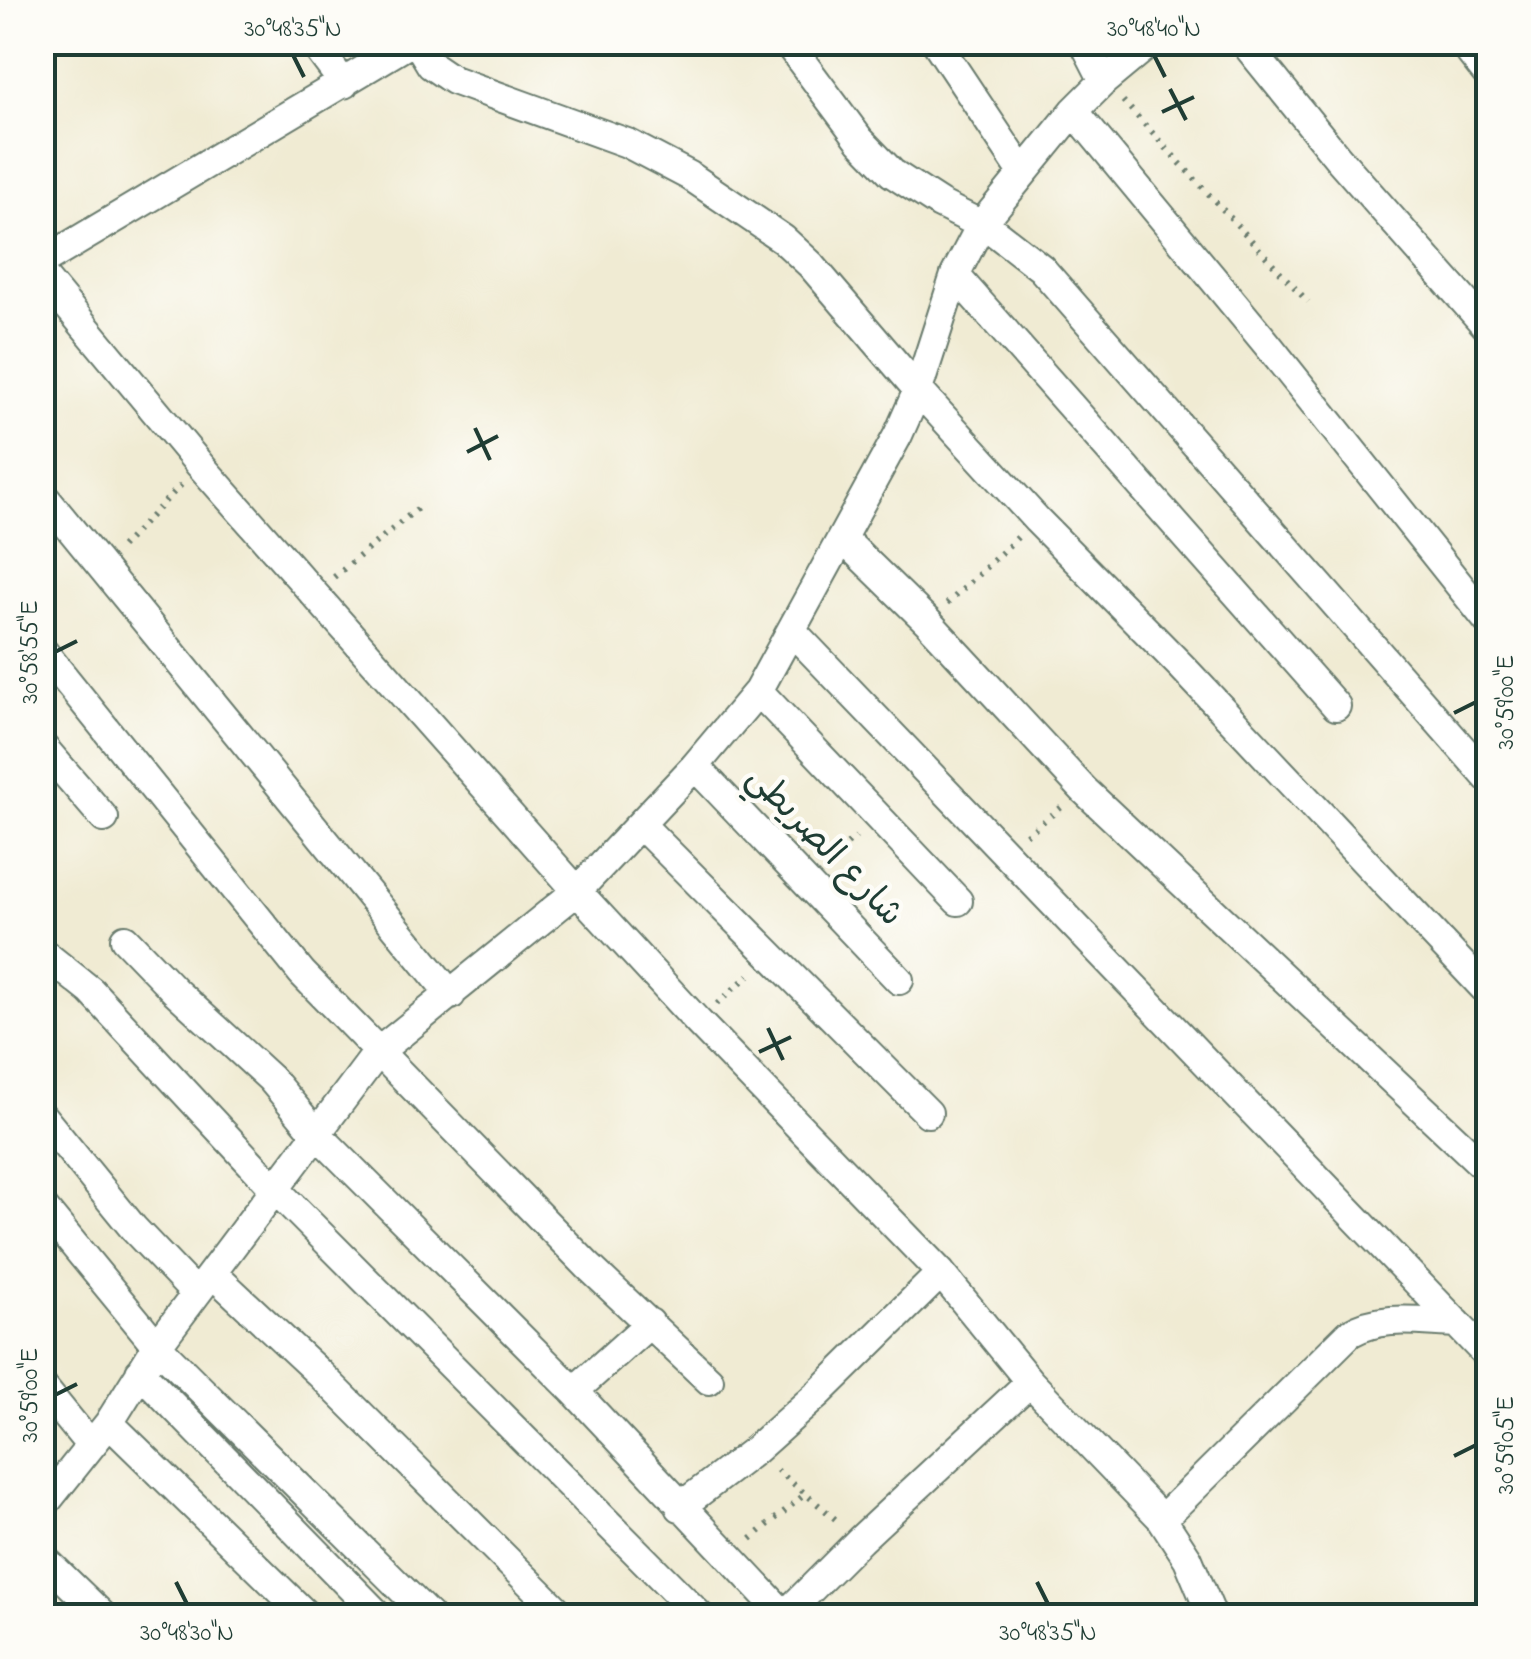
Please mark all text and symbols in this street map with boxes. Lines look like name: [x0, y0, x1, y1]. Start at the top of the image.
text: 30°48'35"N: [244, 12, 342, 48]
text: 30°48'40"N: [1107, 12, 1201, 48]
text: 30°58'55"E: [13, 600, 49, 704]
text: 30°59'00"E: [1489, 655, 1525, 749]
street label: شارع الصريطي: [732, 755, 914, 941]
text: 30°59'00"E: [13, 1348, 49, 1442]
text: 30°59'05"E: [1489, 1396, 1525, 1494]
text: 30°48'30"N: [140, 1616, 234, 1652]
text: 30°48'35"N: [999, 1616, 1097, 1652]

